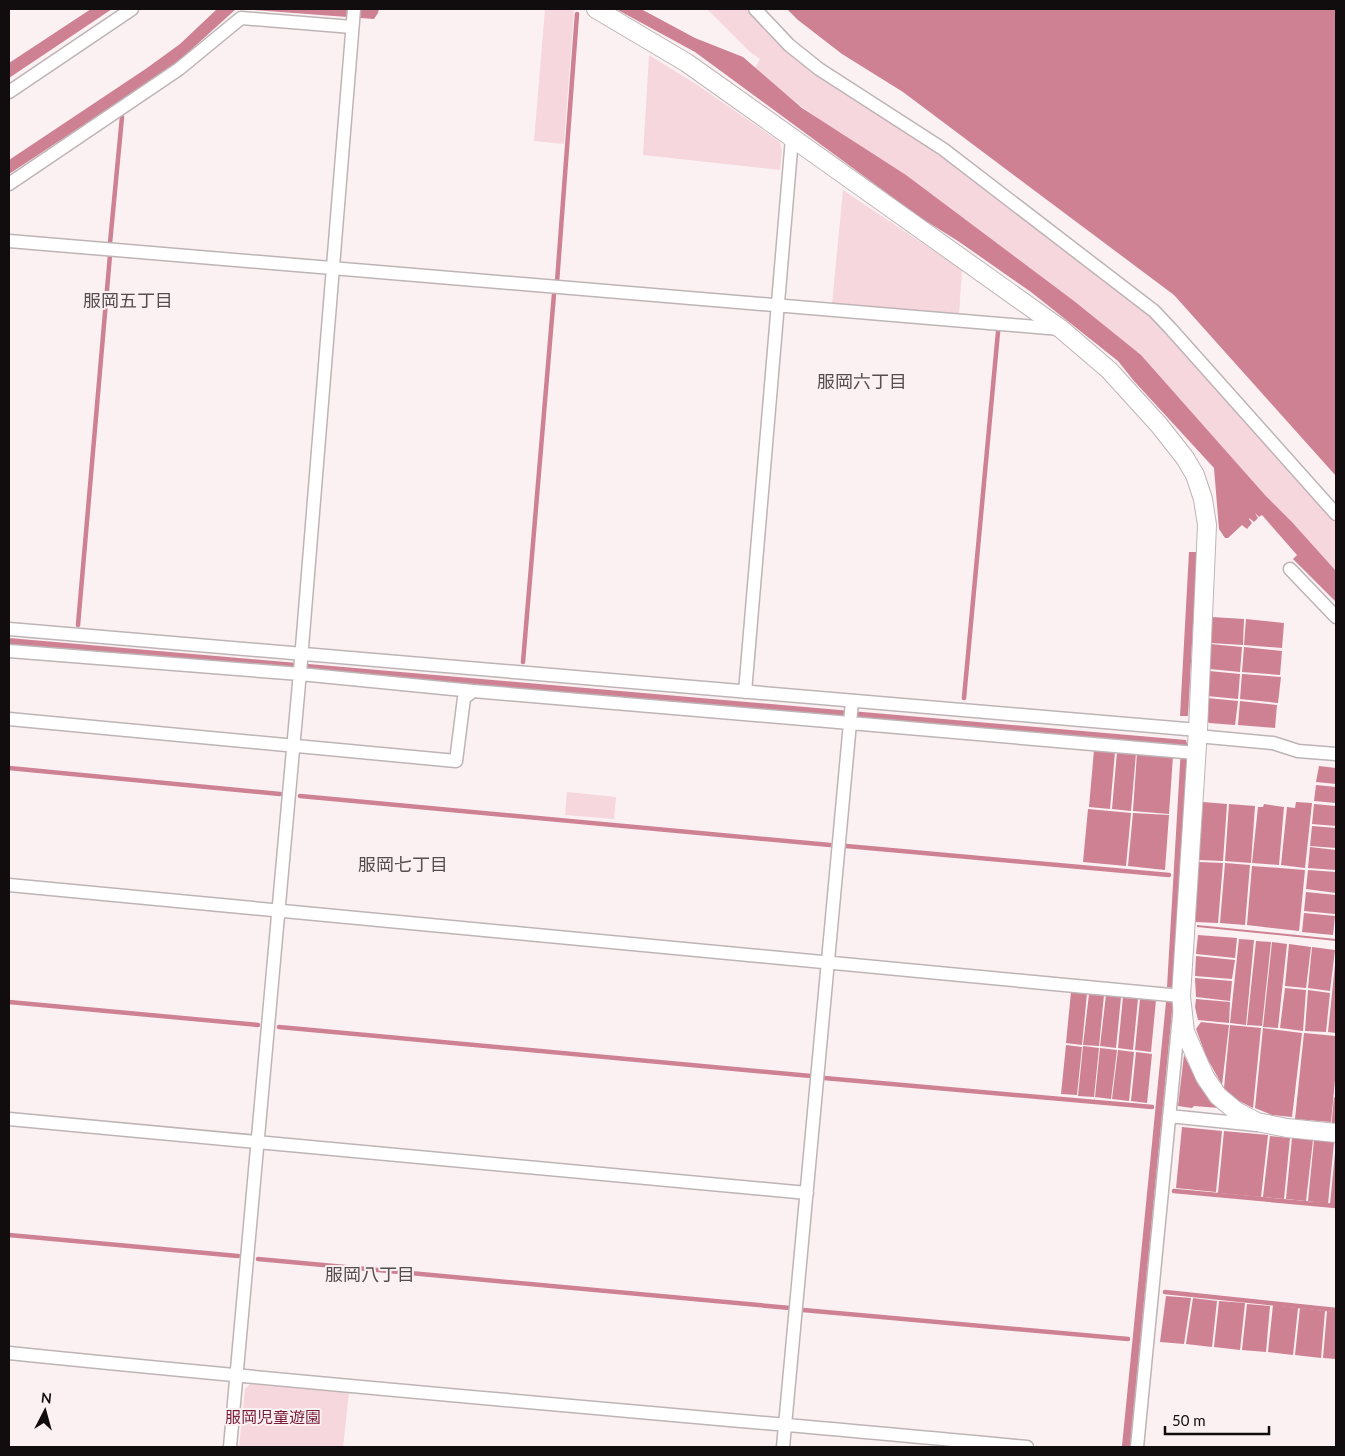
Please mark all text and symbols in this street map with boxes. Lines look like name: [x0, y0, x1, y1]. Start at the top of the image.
district label: 服岡五丁目: [83, 289, 173, 311]
district label: 服岡六丁目: [817, 370, 907, 392]
district label: 服岡七丁目: [358, 853, 448, 875]
district label: 服岡八丁目: [325, 1263, 415, 1285]
north arrow: [20, 1386, 70, 1436]
text: N: [40, 1389, 53, 1407]
scale bar: [1165, 1404, 1269, 1436]
park label: 服岡児童遊園: [225, 1407, 321, 1426]
text: 50 m: [1172, 1411, 1206, 1429]

